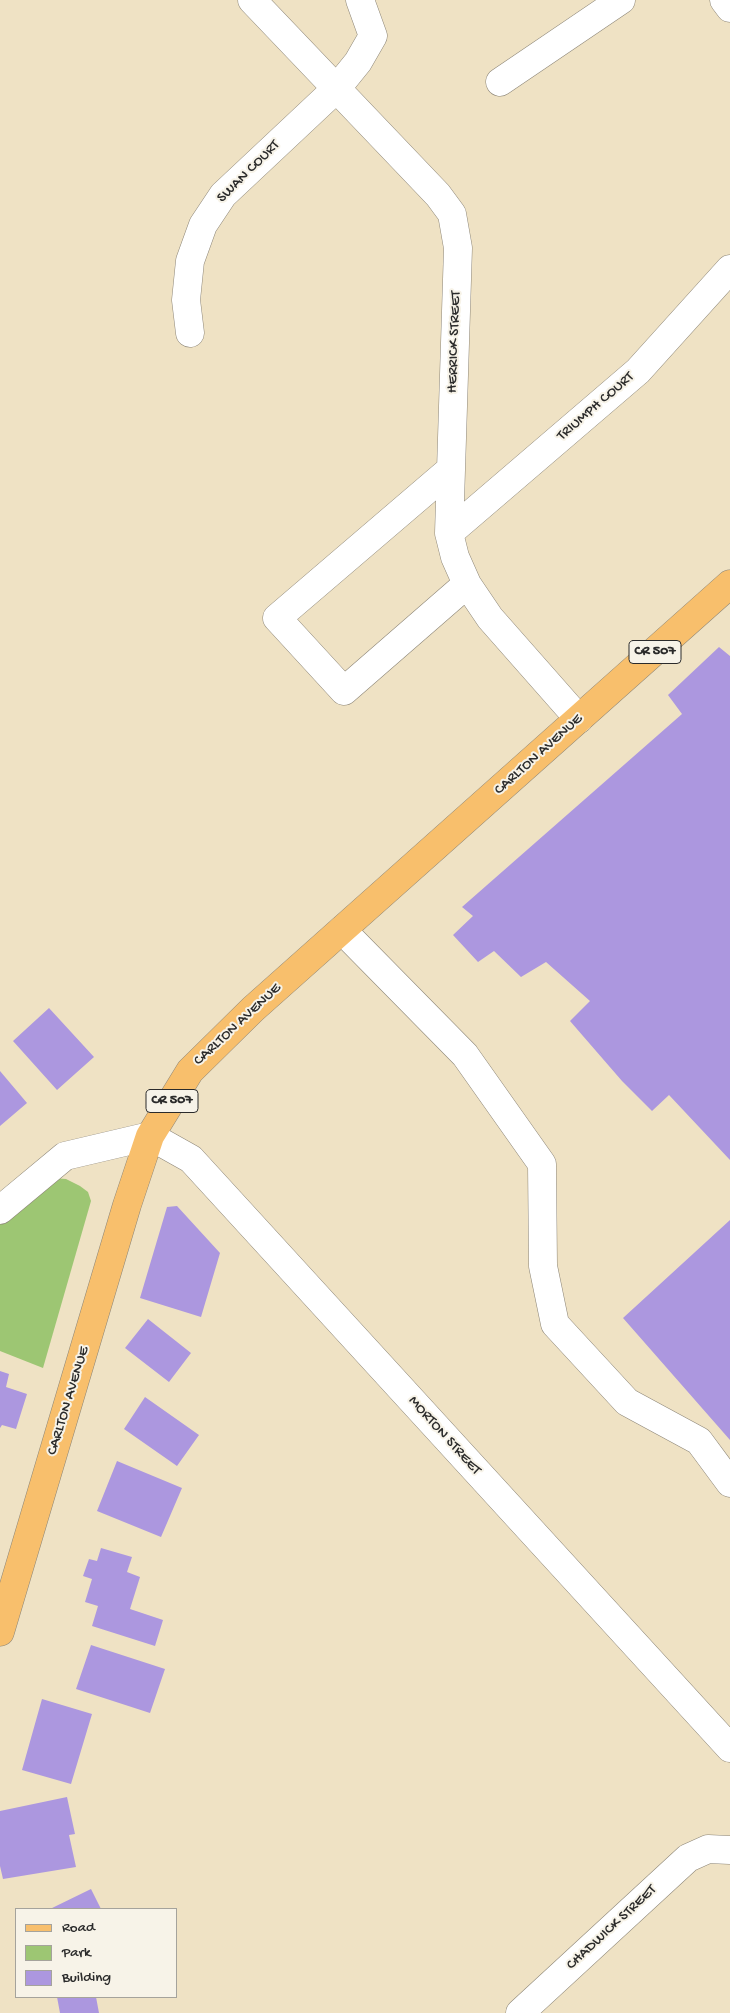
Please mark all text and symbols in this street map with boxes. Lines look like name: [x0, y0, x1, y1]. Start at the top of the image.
street label: SWAN COURT: [214, 137, 284, 207]
street label: HERRICK STREET: [444, 291, 466, 393]
street label: TRIUMPH COURT: [554, 369, 638, 445]
road number: CR 507: [629, 640, 681, 664]
street label: CARLTON AVENUE: [491, 711, 587, 799]
street label: CARLTON AVENUE: [191, 980, 285, 1070]
road number: CR 507: [146, 1090, 198, 1112]
street label: CARLTON AVENUE: [44, 1344, 94, 1458]
street label: MORTON STREET: [404, 1393, 484, 1479]
street label: CHADWICK STREET: [563, 1882, 661, 1974]
legend: [15, 1908, 178, 1998]
text: Road: [62, 1919, 95, 1937]
text: Park: [62, 1944, 91, 1962]
text: Building: [62, 1969, 111, 1987]

